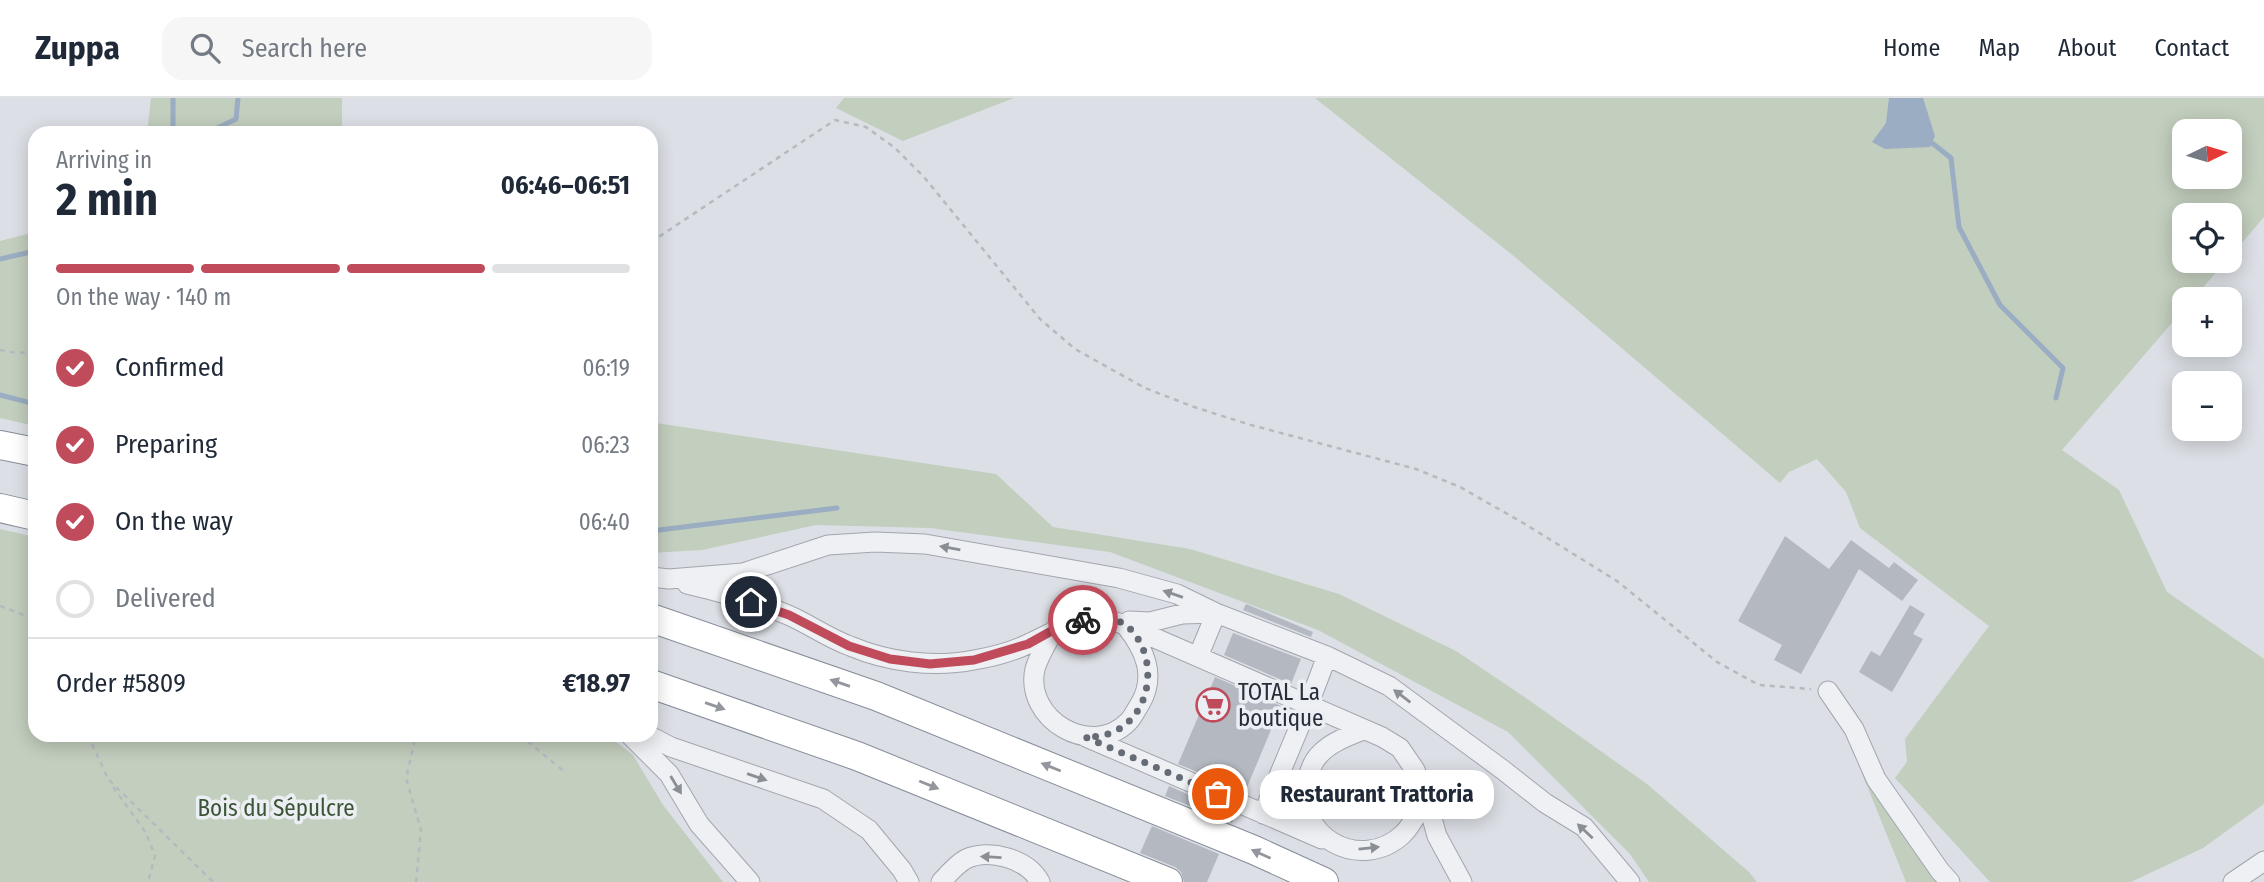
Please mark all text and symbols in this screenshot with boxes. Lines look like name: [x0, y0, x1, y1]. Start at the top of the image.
search box: [162, 17, 652, 80]
text: Zuppa: [35, 28, 120, 68]
icon: search: [186, 29, 224, 67]
text: Search here: [242, 33, 367, 64]
text: Home: [1883, 34, 1940, 62]
text: Map: [1978, 34, 2020, 62]
text: About: [2058, 34, 2116, 62]
text: Contact: [2154, 34, 2229, 62]
north arrow: [2172, 119, 2242, 189]
map controls: [2172, 119, 2242, 441]
text: Arriving in: [56, 146, 152, 174]
text: 06:46–06:51: [501, 170, 630, 201]
text: 2 min: [56, 172, 158, 227]
button: locate: [2172, 203, 2242, 273]
text: On the way · 140 m: [56, 283, 231, 311]
button: +: [2172, 287, 2242, 357]
icon: check: [56, 349, 94, 387]
text: Confirmed: [115, 352, 225, 383]
text: 06:19: [583, 354, 630, 382]
button: −: [2172, 371, 2242, 441]
icon: check: [56, 426, 94, 464]
text: Preparing: [115, 429, 217, 460]
text: 06:23: [581, 431, 630, 459]
icon: check: [56, 503, 94, 541]
text: On the way: [115, 506, 233, 537]
text: 06:40: [579, 508, 630, 536]
one-way arrow: [939, 543, 961, 554]
pin: [721, 572, 781, 632]
text: Delivered: [115, 583, 216, 614]
icon: home: [732, 583, 770, 621]
courier: [1048, 585, 1118, 655]
one-way arrow: [1162, 588, 1183, 599]
icon: bike: [1064, 601, 1102, 639]
text: Order #5809: [56, 668, 186, 699]
text: €18.97: [562, 668, 630, 699]
one-way arrow: [829, 677, 850, 688]
place label: TOTAL La boutique: [1238, 678, 1323, 732]
supermarket icon: TOTAL La boutique: [1194, 686, 1232, 724]
one-way arrow: [1394, 688, 1412, 703]
one-way arrow: [705, 701, 726, 712]
one-way arrow: [1041, 761, 1061, 773]
pin: [1188, 764, 1248, 824]
callout: Restaurant Trattoria: [1260, 770, 1494, 818]
one-way arrow: [747, 772, 768, 783]
icon: bag: [1199, 775, 1237, 813]
one-way arrow: [669, 776, 682, 795]
one-way arrow: [919, 779, 940, 790]
text: Restaurant Trattoria: [1280, 780, 1474, 808]
park label: Bois du Sépulcre: [197, 794, 355, 822]
one-way arrow: [1577, 823, 1594, 839]
one-way arrow: [1358, 842, 1380, 853]
one-way arrow: [1251, 848, 1272, 859]
one-way arrow: [980, 851, 1002, 862]

